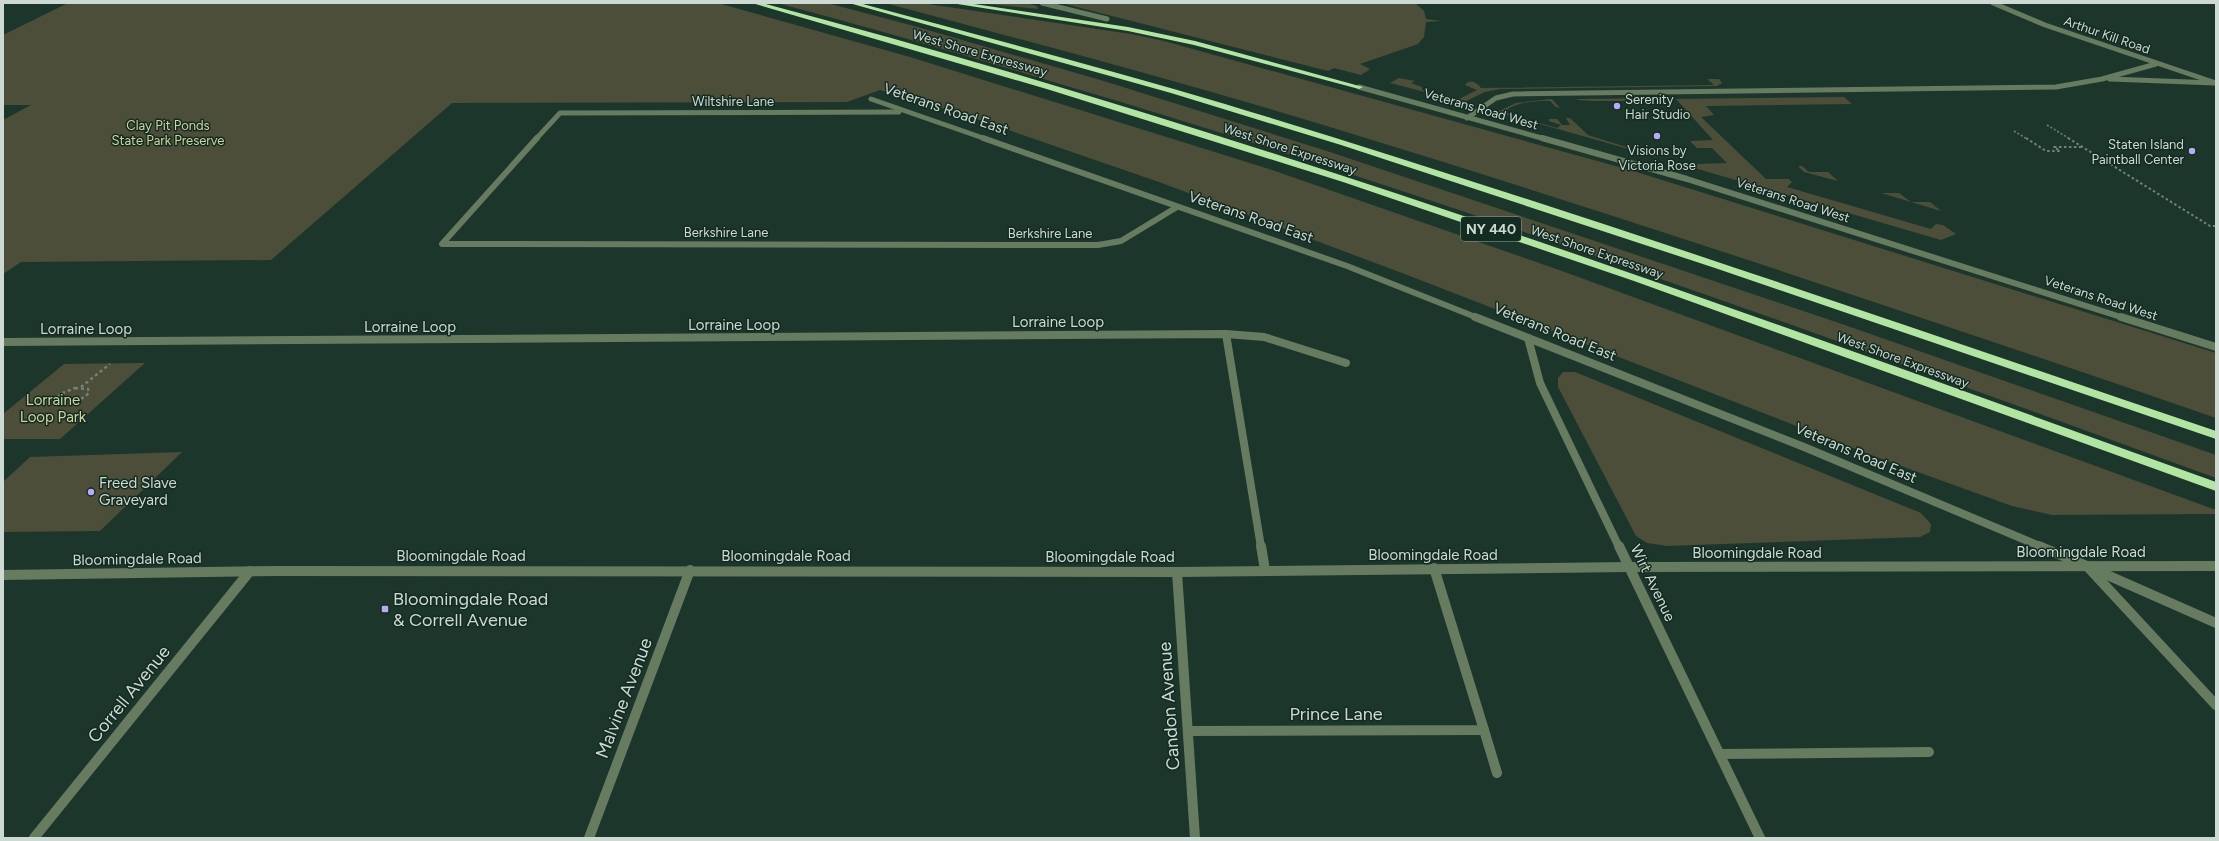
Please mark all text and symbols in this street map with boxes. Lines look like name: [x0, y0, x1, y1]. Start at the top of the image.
street label: Arthur Kill Road: [2062, 13, 2152, 57]
street label: West Shore Expressway: [911, 27, 1049, 79]
street label: Veterans Road East: [881, 79, 1011, 139]
street label: Veterans Road West: [1422, 85, 1540, 133]
place label: Serenity Hair Studio: [1625, 92, 1690, 122]
street label: Wiltshire Lane: [692, 94, 774, 109]
marker: Serenity Hair Studio: [1612, 101, 1622, 111]
park label: Clay Pit Ponds State Park Preserve: [112, 118, 224, 148]
street label: West Shore Expressway: [1221, 120, 1359, 178]
marker: Visions by Victoria Rose: [1652, 131, 1662, 141]
place label: Staten Island Paintball Center: [2092, 137, 2185, 167]
place label: Visions by Victoria Rose: [1618, 143, 1696, 173]
marker: Staten Island Paintball Center: [2187, 146, 2197, 156]
street label: Veterans Road West: [1734, 175, 1852, 225]
street label: Veterans Road East: [1186, 187, 1316, 247]
road number: NY 440: [1461, 217, 1521, 241]
street label: West Shore Expressway: [1529, 222, 1665, 282]
street label: Berkshire Lane: [684, 225, 768, 240]
street label: Berkshire Lane: [1008, 226, 1092, 241]
street label: Veterans Road West: [2042, 273, 2160, 323]
street label: Veterans Road East: [1491, 299, 1619, 365]
street label: Lorraine Loop: [1012, 313, 1104, 331]
street label: Lorraine Loop: [688, 316, 780, 334]
street label: Lorraine Loop: [364, 318, 456, 336]
street label: Lorraine Loop: [40, 320, 132, 338]
street label: West Shore Expressway: [1835, 329, 1971, 391]
park label: Lorraine Loop Park: [20, 391, 87, 426]
street label: Veterans Road East: [1792, 419, 1920, 487]
place label: Freed Slave Graveyard: [99, 474, 177, 509]
marker: Freed Slave Graveyard: [86, 487, 96, 497]
street label: Wirt Avenue: [1627, 542, 1679, 624]
street label: Bloomingdale Road: [2016, 543, 2146, 561]
street label: Bloomingdale Road: [1692, 544, 1822, 562]
street label: Bloomingdale Road: [1368, 546, 1498, 564]
street label: Bloomingdale Road: [396, 547, 526, 565]
street label: Bloomingdale Road: [721, 547, 851, 565]
street label: Bloomingdale Road: [1045, 548, 1175, 566]
street label: Bloomingdale Road: [72, 549, 202, 569]
place label: Bloomingdale Road & Correll Avenue: [393, 588, 548, 631]
marker: Bloomingdale Road & Correll Avenue: [380, 604, 390, 614]
street label: Malvine Avenue: [591, 635, 657, 761]
street label: Correll Avenue: [83, 641, 175, 747]
street label: Candon Avenue: [1154, 641, 1184, 771]
street label: Prince Lane: [1289, 703, 1383, 725]

